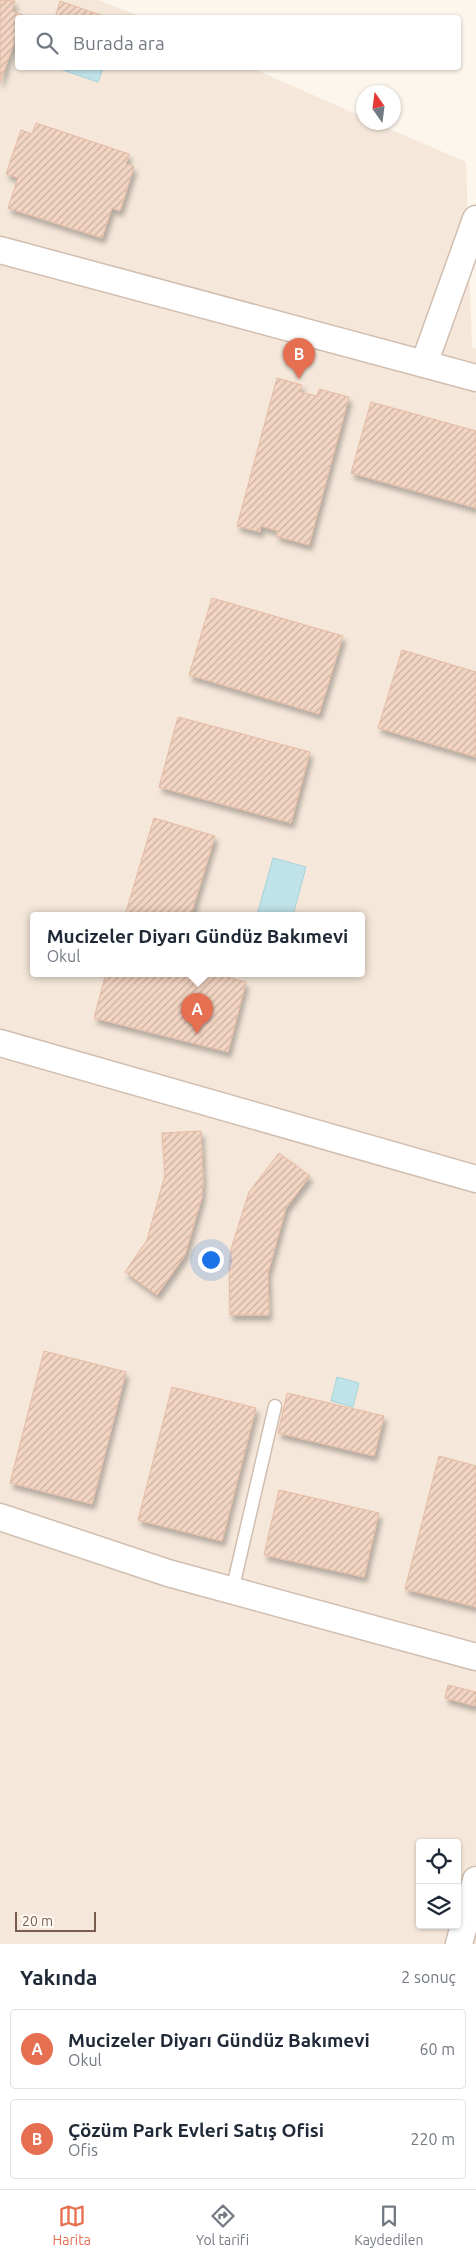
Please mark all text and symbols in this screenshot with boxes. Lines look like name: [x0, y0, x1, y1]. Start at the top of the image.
search box: [15, 15, 461, 70]
icon: search: [33, 29, 61, 57]
text: Burada ara: [73, 32, 165, 54]
north arrow: [356, 85, 401, 130]
pin: B: [283, 338, 315, 379]
popup: [30, 912, 365, 977]
text: Mucizeler Diyarı Gündüz Bakımevi: [47, 925, 348, 947]
text: Okul: [47, 947, 80, 965]
pin: A: [181, 993, 213, 1034]
your location: [198, 1247, 224, 1273]
map controls: [416, 1839, 461, 1929]
button: locate: [416, 1839, 461, 1884]
button: layers: [416, 1884, 461, 1929]
scale bar: [15, 1909, 96, 1932]
text: 20 m: [22, 1913, 53, 1929]
text: Yakında: [20, 1965, 97, 1989]
text: 2 sonuç: [401, 1968, 456, 1986]
text: Mucizeler Diyarı Gündüz Bakımevi: [68, 2029, 370, 2051]
text: A: [31, 2040, 43, 2058]
text: 60 m: [419, 2040, 455, 2058]
text: Okul: [68, 2051, 102, 2069]
text: Çözüm Park Evleri Satış Ofisi: [68, 2119, 324, 2141]
text: B: [32, 2130, 42, 2148]
text: 220 m: [410, 2130, 455, 2148]
text: Ofis: [68, 2141, 98, 2159]
tab: Harita: [53, 2202, 91, 2248]
tab: Yol tarifi: [196, 2202, 249, 2248]
tab: Kaydedilen: [354, 2202, 423, 2248]

